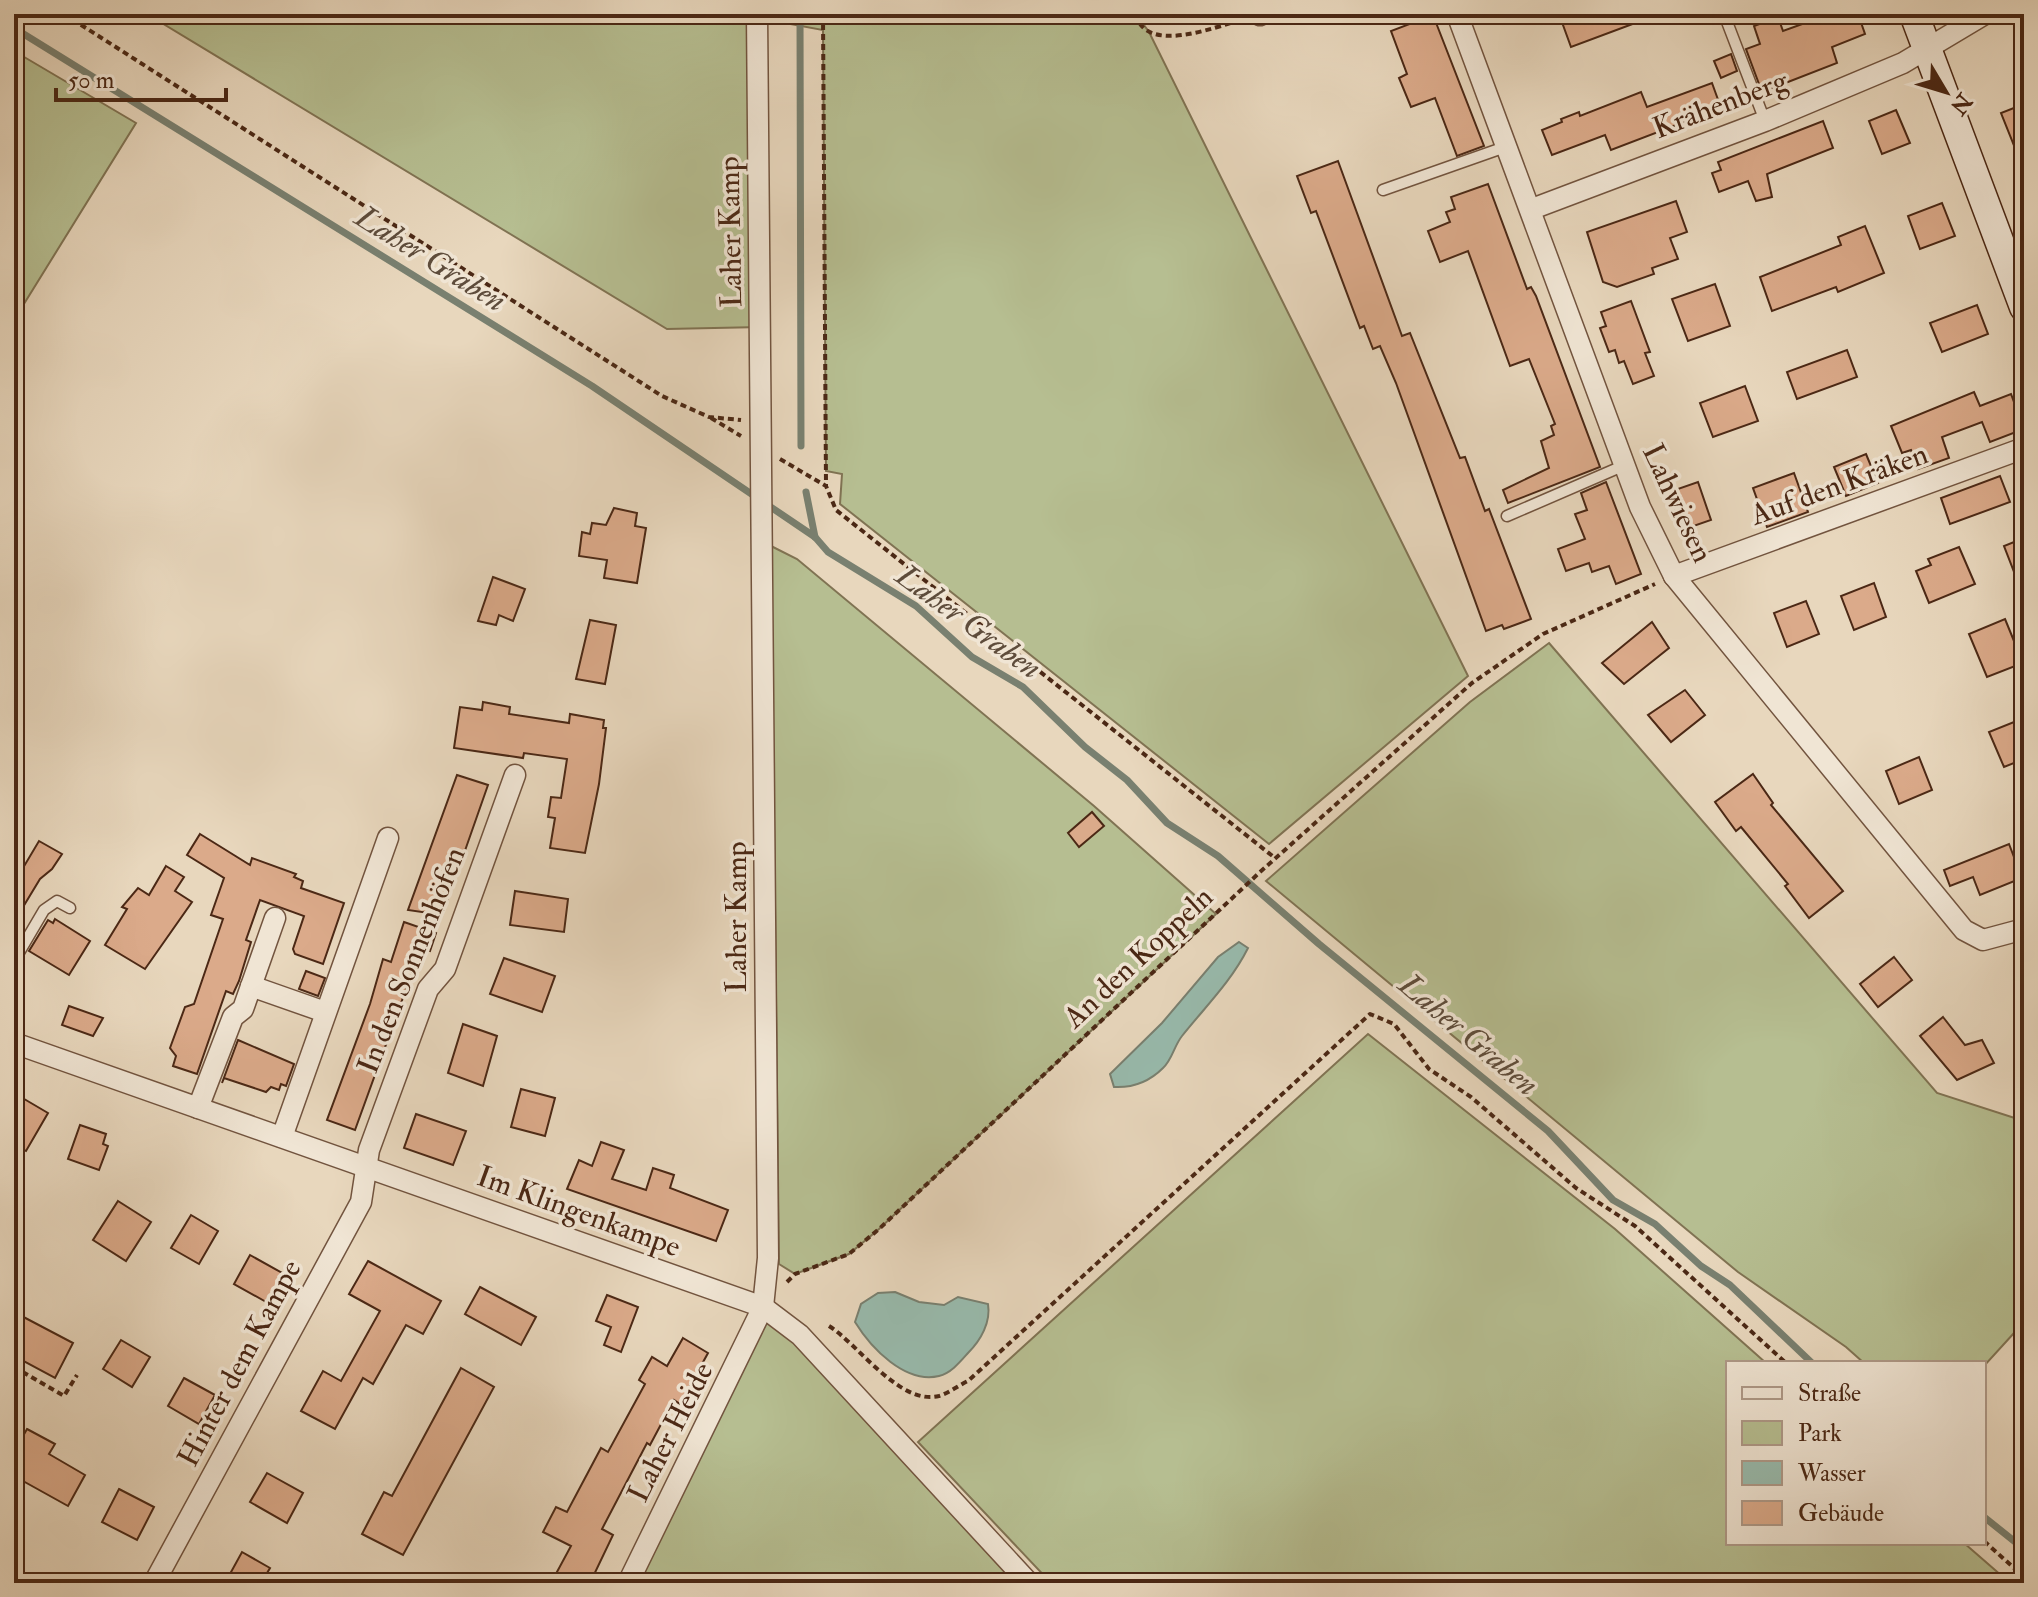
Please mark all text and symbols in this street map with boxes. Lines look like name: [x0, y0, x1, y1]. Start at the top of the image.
scale bar: [56, 52, 226, 102]
north arrow: [1906, 52, 1986, 132]
street label: Krähenberg: [1648, 61, 1794, 147]
text: 50 m: [68, 65, 115, 96]
text: N: [1944, 87, 1979, 120]
street label: Laher Kamp: [711, 156, 750, 308]
water label: Laher Graben: [346, 196, 513, 321]
street label: Auf den Kräken: [1745, 435, 1933, 534]
street label: Lahwiesen: [1634, 438, 1721, 568]
water label: Laher Graben: [886, 554, 1049, 688]
street label: Laher Kamp: [718, 841, 755, 993]
street label: In den Sonnenhöfen: [349, 842, 474, 1079]
street label: An den Koppeln: [1055, 879, 1221, 1037]
water label: Laher Graben: [1389, 963, 1546, 1105]
street label: Im Klingenkampe: [472, 1158, 686, 1265]
street label: Hinter dem Kampe: [169, 1254, 309, 1473]
street label: Laher Heide: [620, 1356, 721, 1508]
legend: [1726, 1361, 1986, 1545]
text: Straße: [1798, 1378, 1861, 1409]
text: Park: [1798, 1418, 1842, 1449]
text: Wasser: [1797, 1458, 1866, 1489]
text: Gebäude: [1798, 1498, 1884, 1529]

